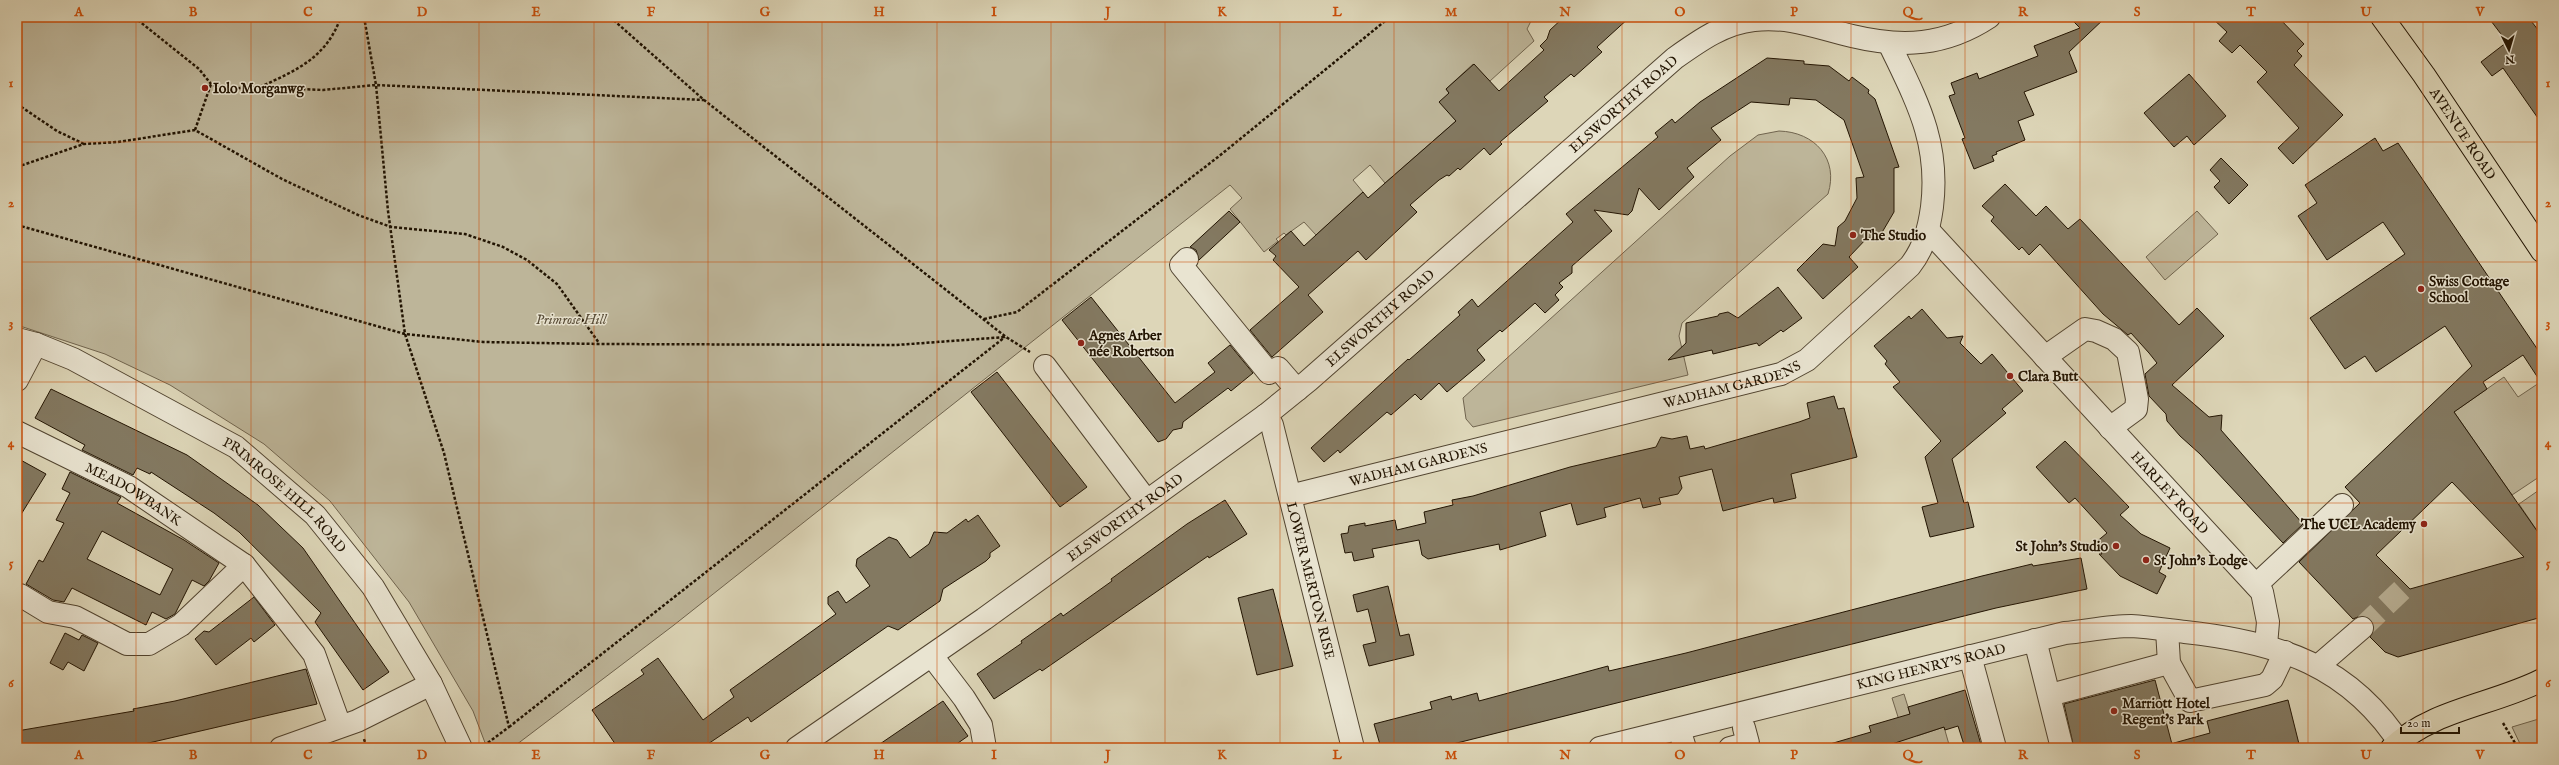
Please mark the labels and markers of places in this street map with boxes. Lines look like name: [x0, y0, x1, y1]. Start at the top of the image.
place label: Iolo Morganwg: [213, 80, 305, 98]
marker: Iolo Morganwg: [200, 83, 210, 93]
place label: The Studio: [1860, 227, 1927, 245]
marker: The Studio: [1848, 230, 1858, 240]
place label: Swiss Cottage School: [2429, 273, 2510, 307]
marker: Swiss Cottage School: [2416, 284, 2426, 294]
place label: Agnes Arber née Robertson: [1088, 327, 1175, 361]
marker: Agnes Arber née Robertson: [1076, 338, 1086, 348]
place label: Clara Butt: [2018, 368, 2078, 386]
marker: Clara Butt: [2005, 371, 2015, 381]
place label: The UCL Academy: [2300, 516, 2417, 534]
marker: The UCL Academy: [2419, 519, 2429, 529]
place label: St John's Studio: [2016, 538, 2108, 556]
marker: St John's Studio: [2111, 541, 2121, 551]
place label: St John's Lodge: [2154, 552, 2248, 570]
marker: St John's Lodge: [2141, 555, 2151, 565]
place label: Marriott Hotel Regent's Park: [2122, 695, 2211, 729]
marker: Marriott Hotel Regent's Park: [2109, 706, 2119, 716]

